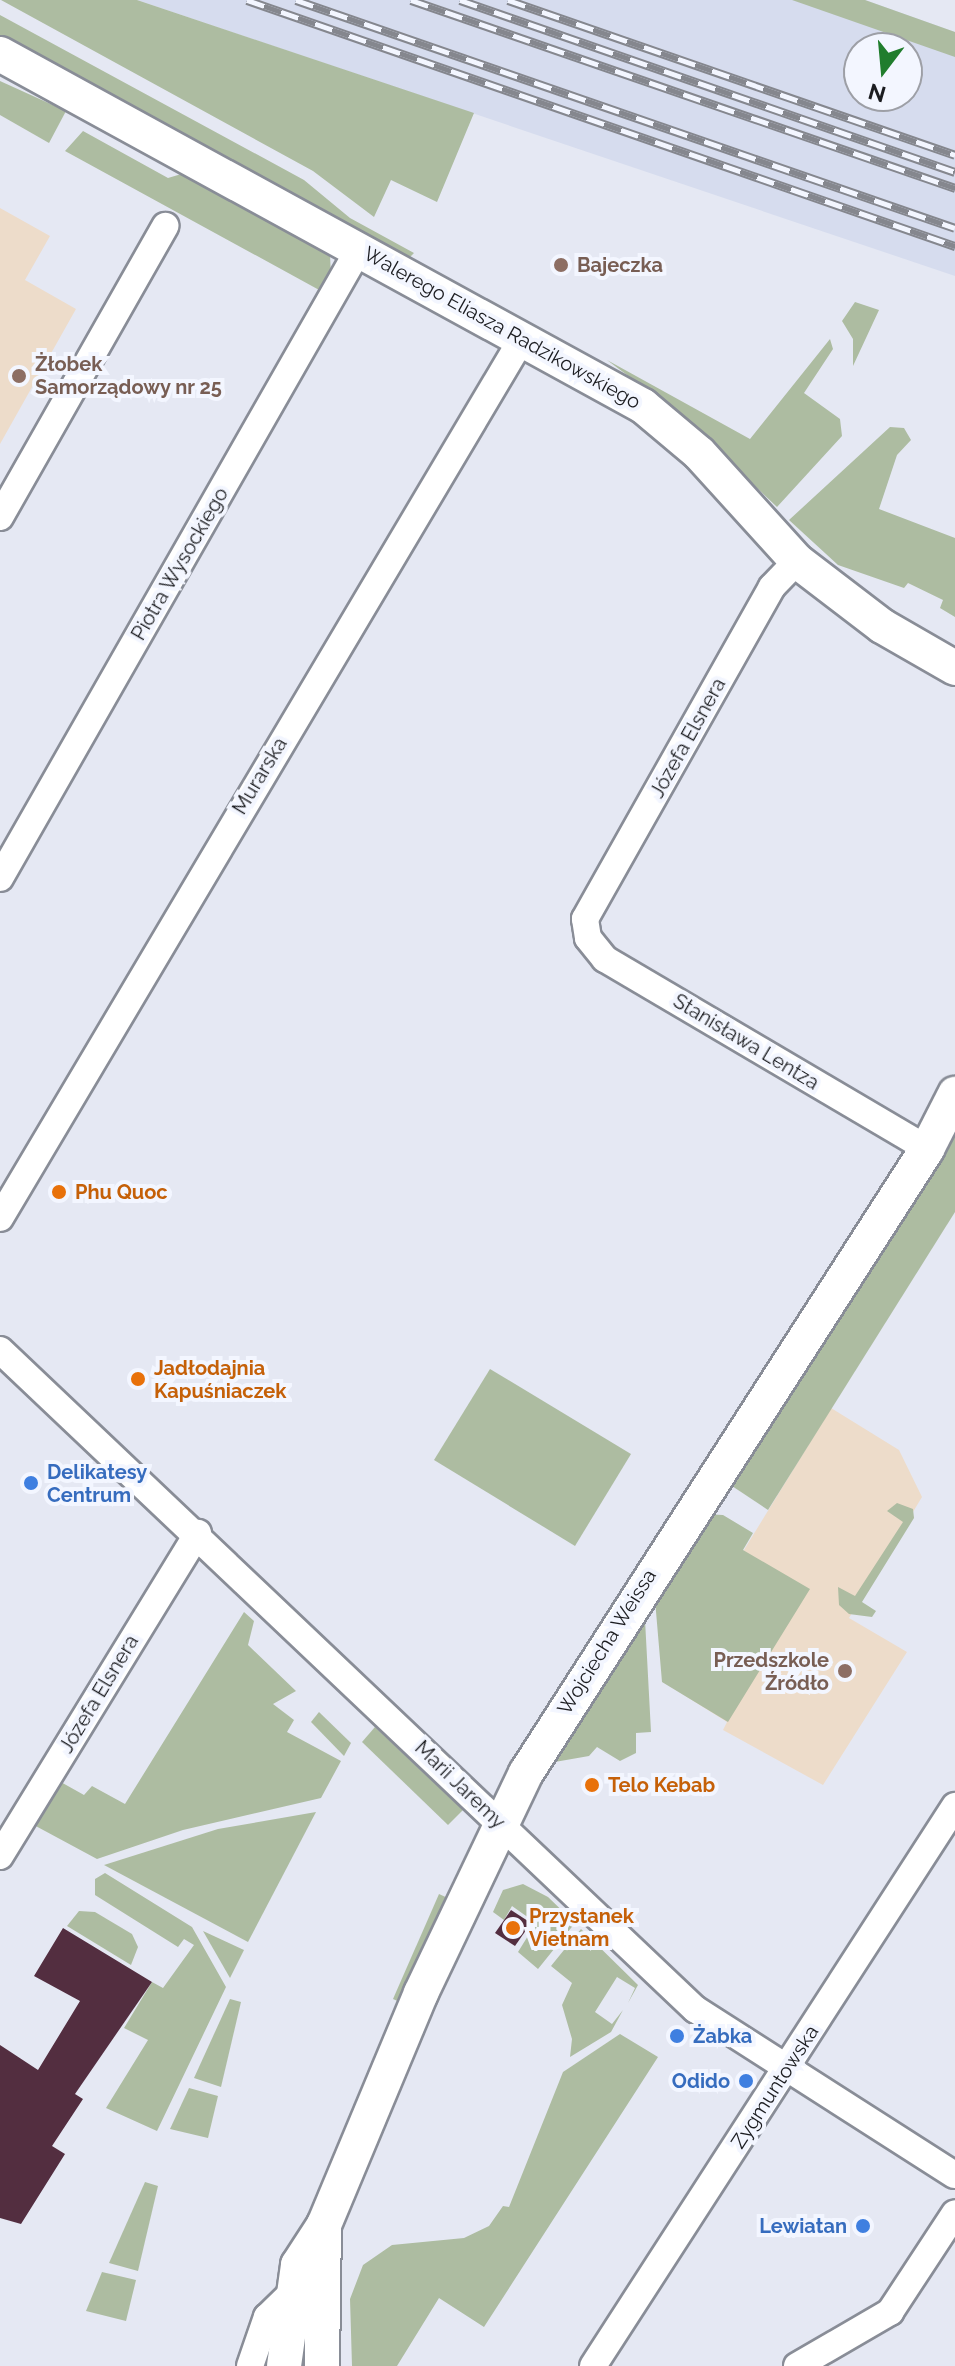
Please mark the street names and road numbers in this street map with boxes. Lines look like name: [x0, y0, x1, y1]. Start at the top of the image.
street label: Walerego Eliasza Radzikowskiego: [359, 242, 645, 414]
street label: Piotra Wysockiego: [126, 483, 234, 645]
street label: Józefa Elsnera: [645, 674, 731, 802]
street label: Murarska: [228, 733, 292, 819]
street label: Stanisława Lentza: [669, 989, 823, 1095]
street label: Wojciecha Weissa: [552, 1565, 662, 1719]
street label: Józefa Elsnera: [54, 1631, 144, 1757]
street label: Marii Jaremy: [410, 1736, 510, 1834]
street label: Zygmuntowska: [726, 2021, 824, 2153]

